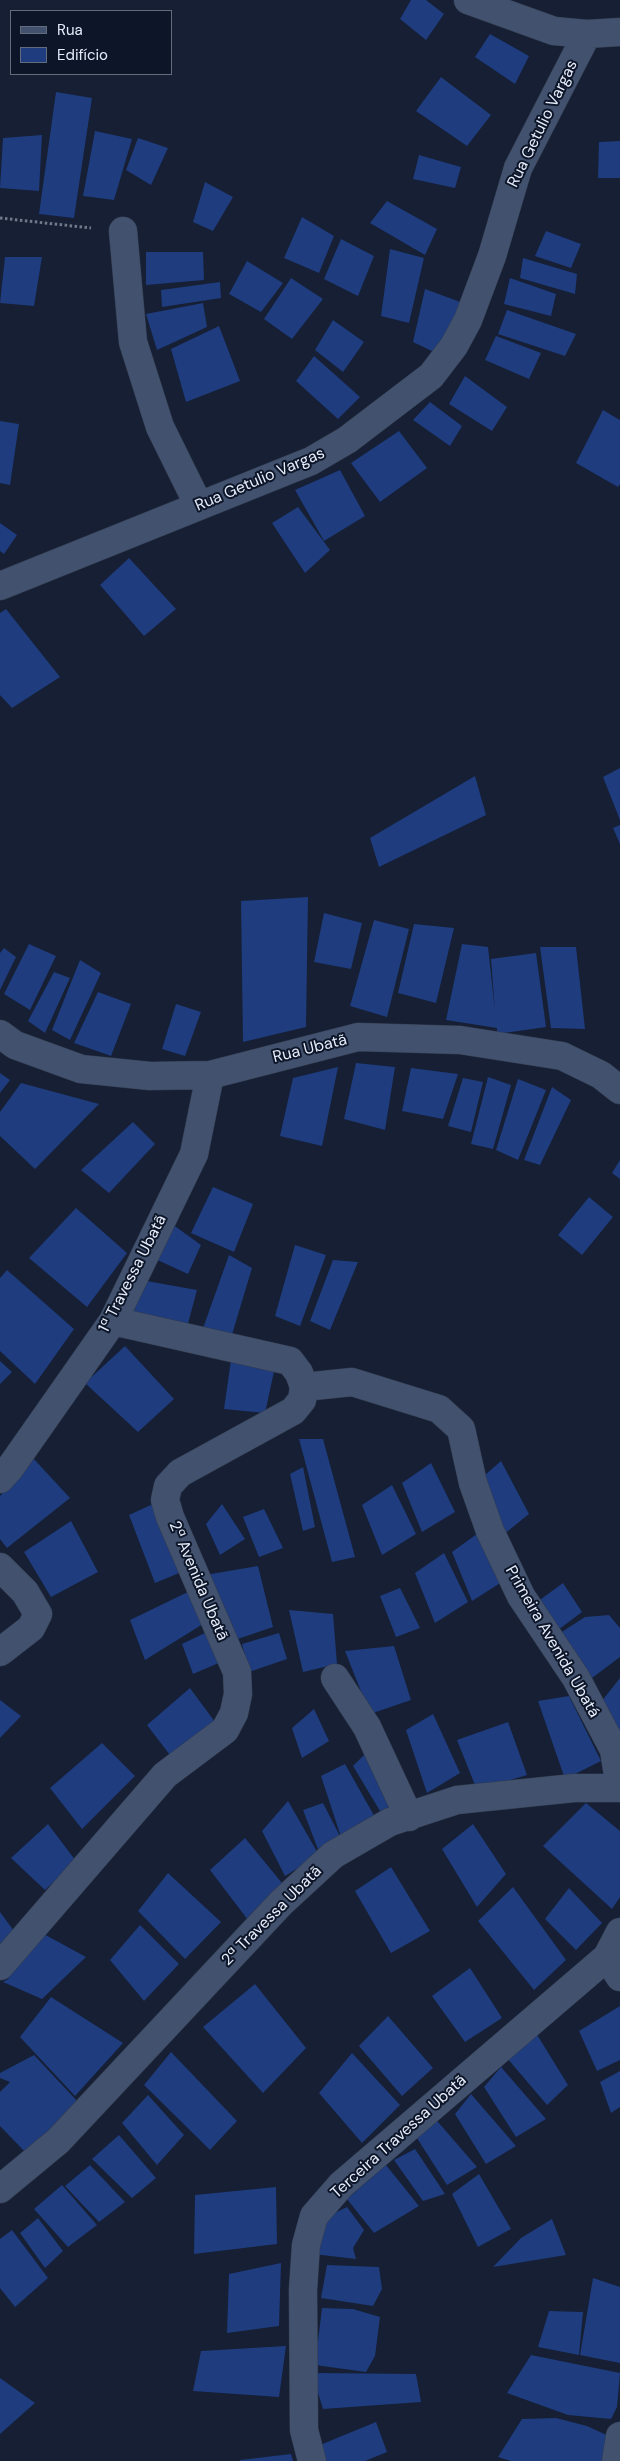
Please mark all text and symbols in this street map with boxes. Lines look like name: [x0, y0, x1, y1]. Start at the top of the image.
legend: [10, 10, 172, 75]
text: Rua: [57, 20, 83, 40]
text: Edifício: [57, 45, 108, 65]
street label: Rua Getulio Vargas: [504, 57, 582, 191]
street label: Rua Getulio Vargas: [192, 444, 328, 516]
street label: Rua Ubatã: [271, 1031, 349, 1067]
street label: 1ª Travessa Ubatã: [95, 1212, 171, 1336]
street label: 2ª Avenida Ubatã: [164, 1518, 232, 1644]
street label: Primeira Avenida Ubatá: [501, 1563, 603, 1721]
street label: 2ª Travessa Ubatã: [218, 1862, 326, 1970]
street label: Terceira Travessa Ubatã: [327, 2071, 471, 2203]

